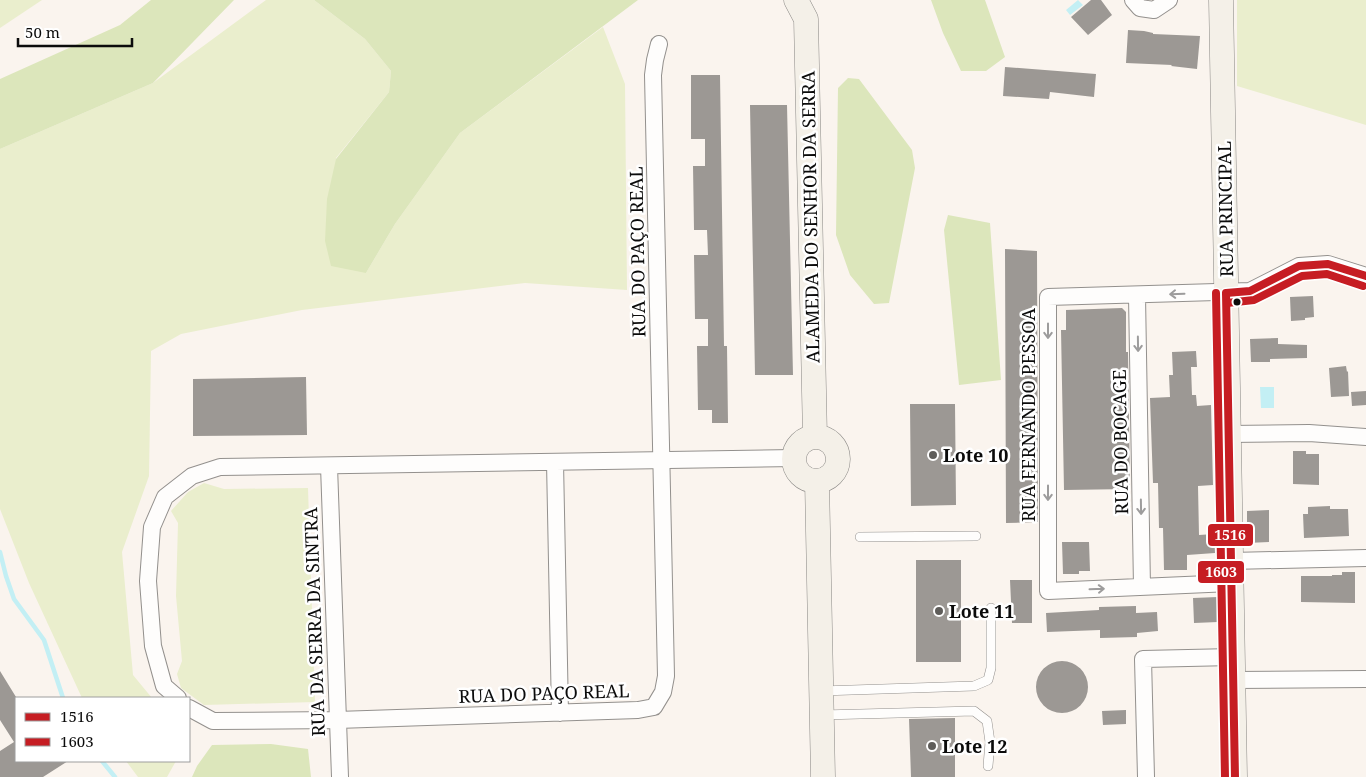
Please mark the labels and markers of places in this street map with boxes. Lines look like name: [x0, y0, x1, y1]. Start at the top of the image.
unlabelled marker: [1232, 297, 1242, 307]
place label: Lote 10: [943, 443, 1008, 467]
marker: Lote 10: [927, 449, 939, 461]
place label: Lote 11: [949, 599, 1014, 623]
marker: Lote 11: [933, 605, 945, 617]
place label: Lote 12: [942, 734, 1007, 758]
marker: Lote 12: [926, 740, 938, 752]

